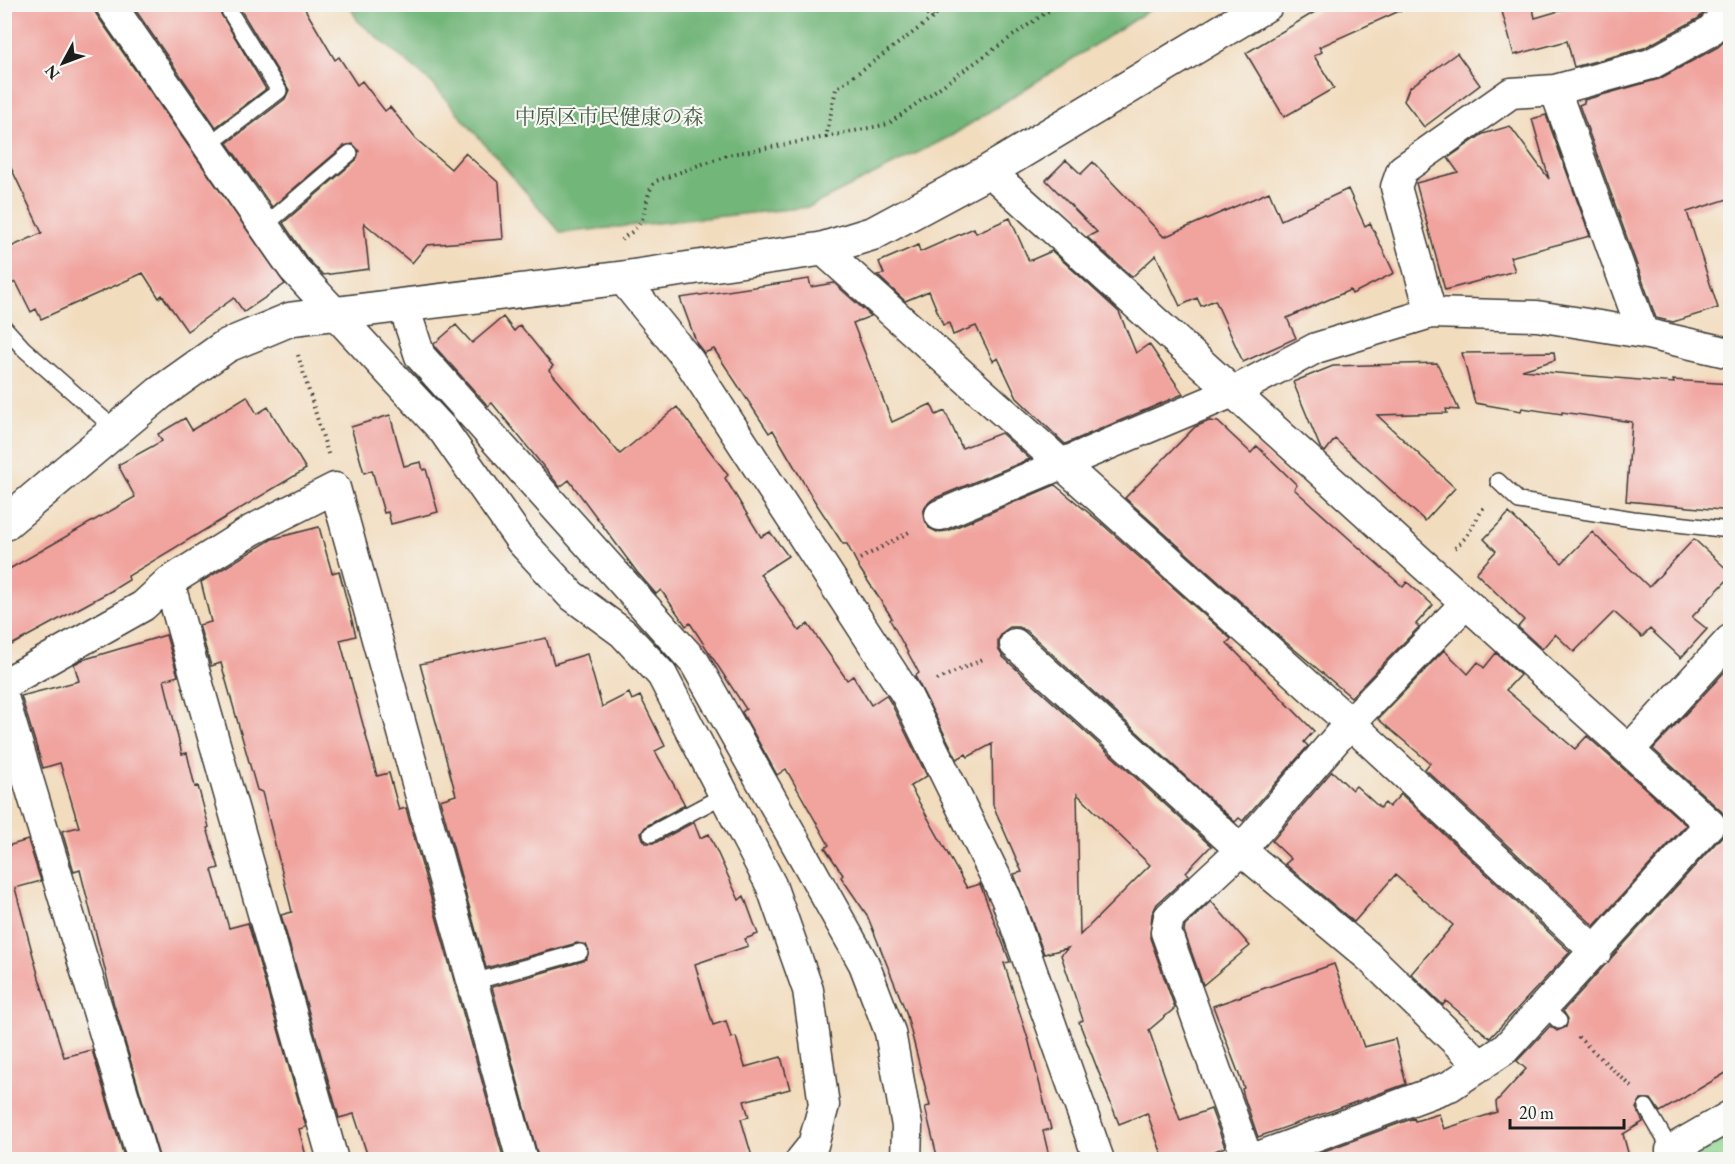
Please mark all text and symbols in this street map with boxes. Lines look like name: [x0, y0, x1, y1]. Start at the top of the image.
north arrow: [33, 33, 93, 93]
text: N: [40, 61, 64, 84]
park label: 中原区市民健康の森: [515, 103, 704, 130]
scale bar: [1510, 1092, 1624, 1130]
text: 20 m: [1519, 1101, 1554, 1124]

